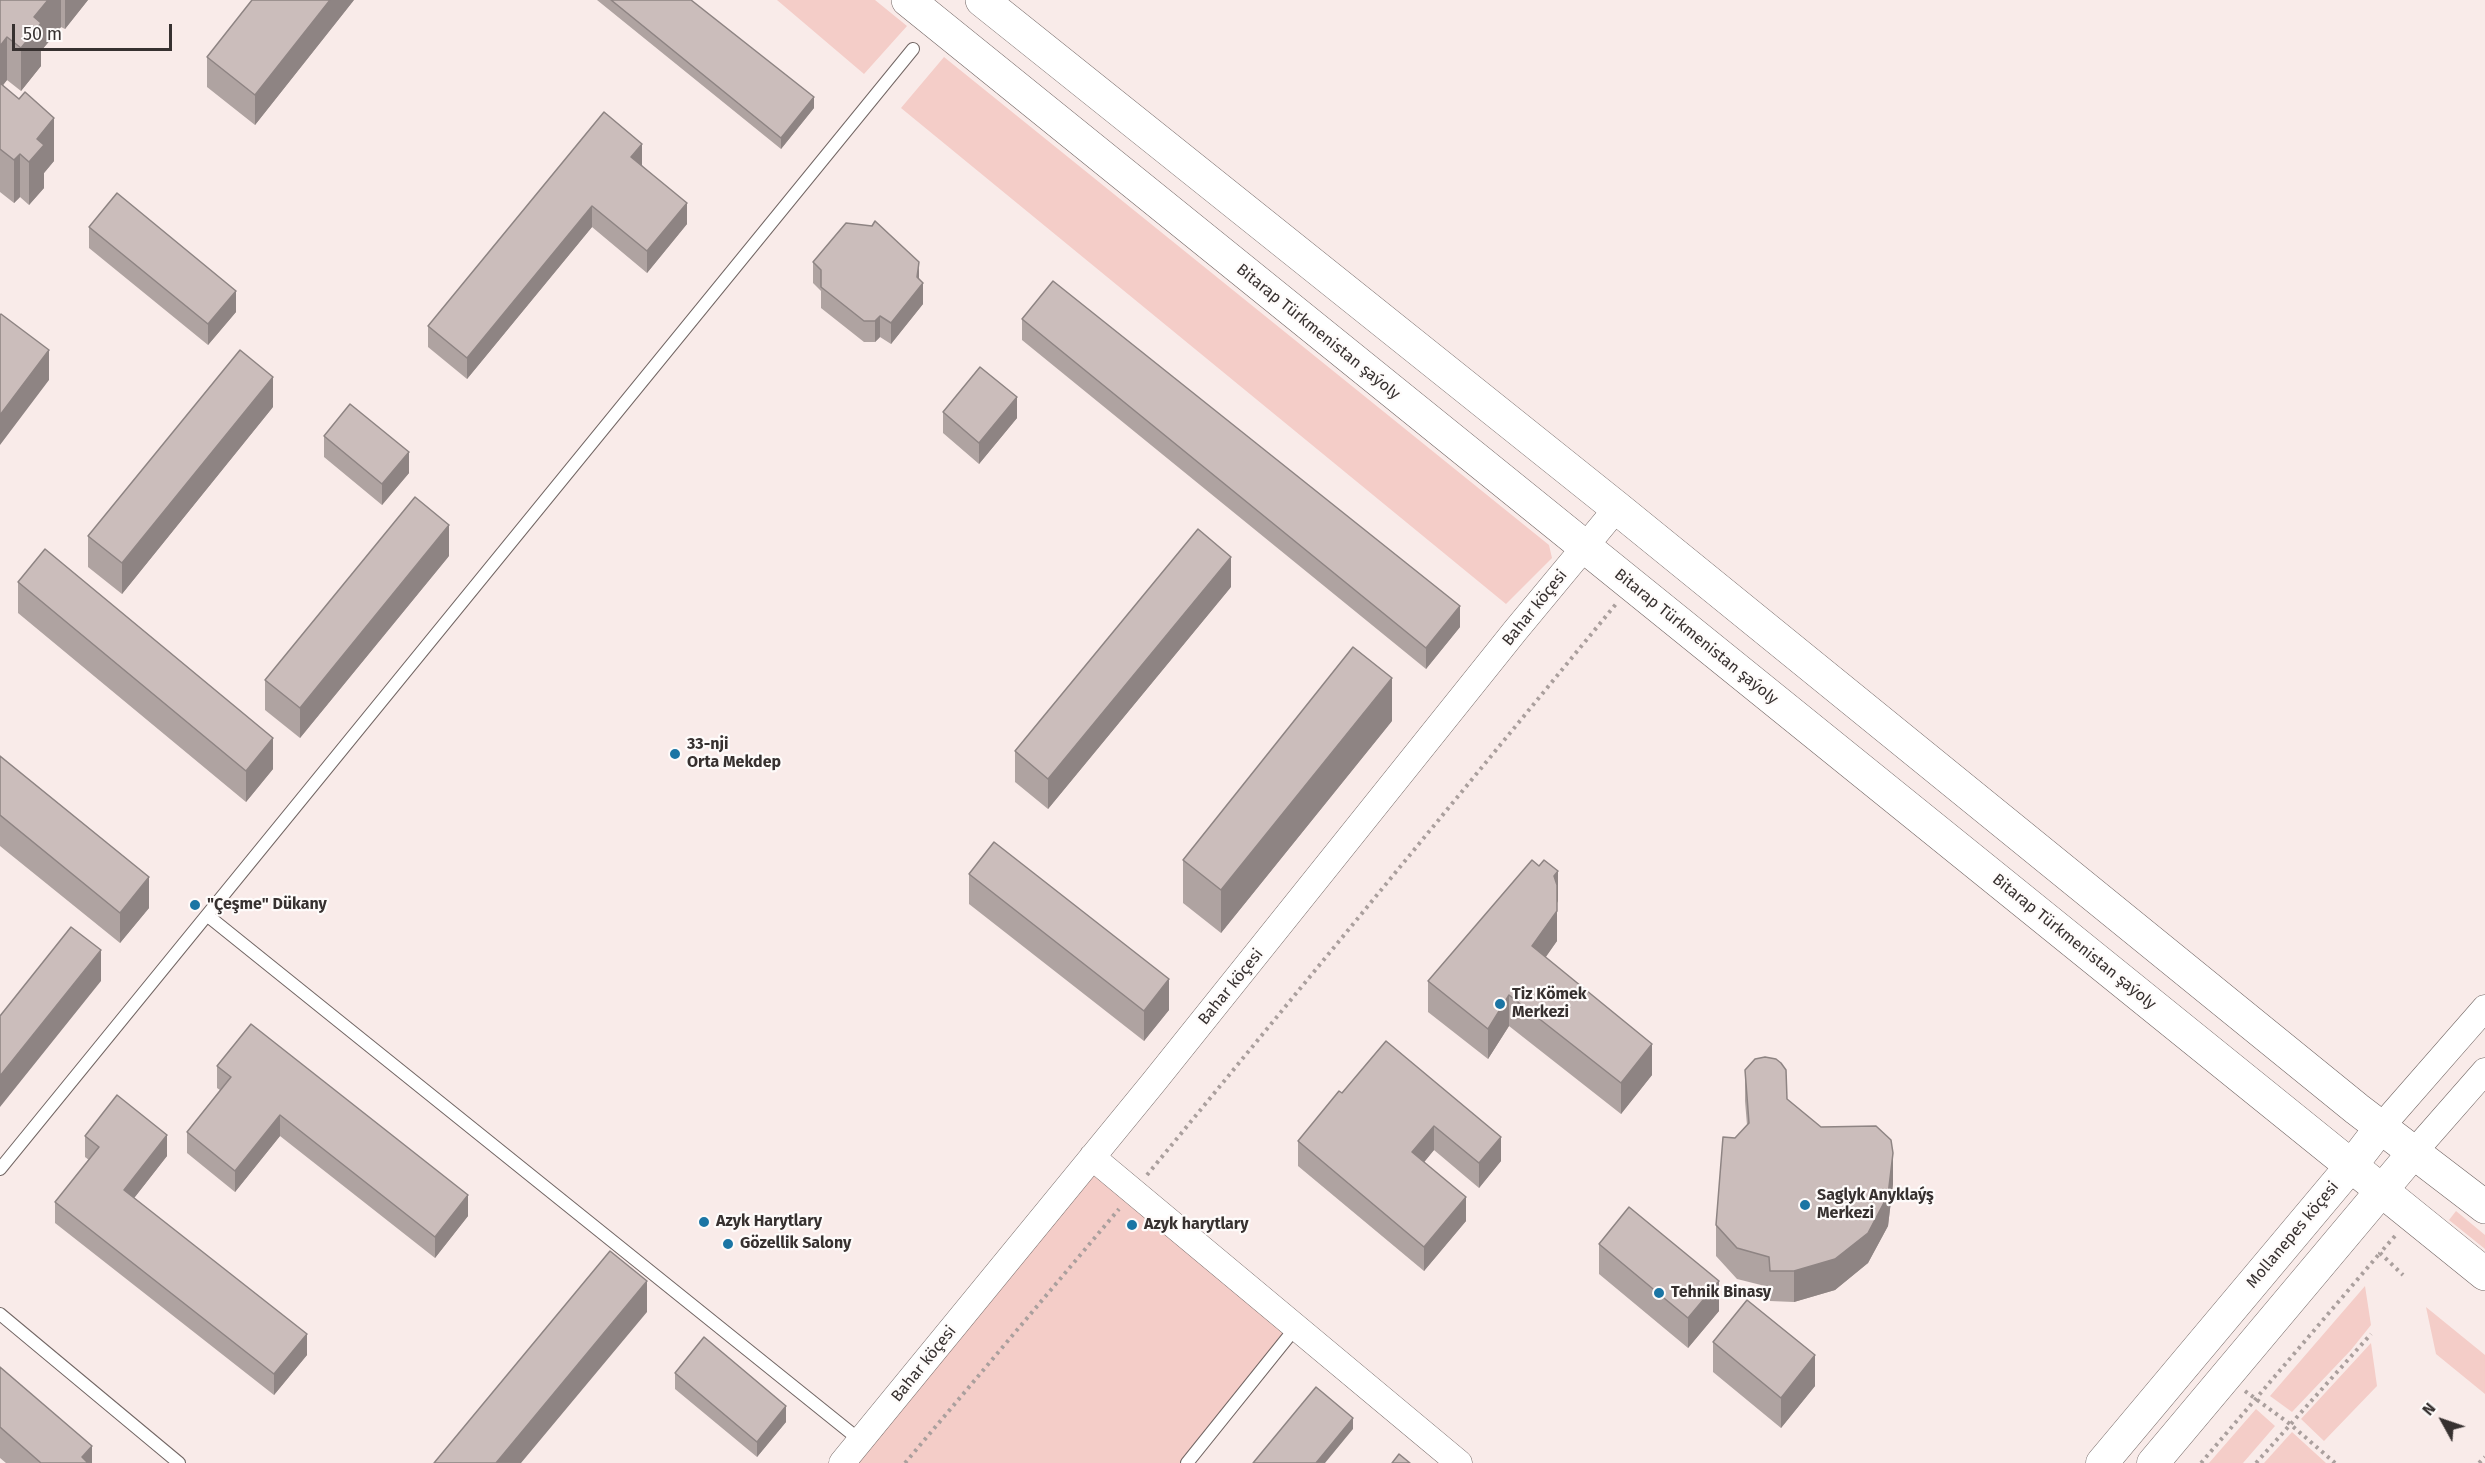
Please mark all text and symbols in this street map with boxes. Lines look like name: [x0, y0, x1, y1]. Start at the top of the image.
scale bar: [15, 12, 176, 50]
text: 50 m: [23, 23, 62, 45]
street label: Bitarap Türkmenistan şaýoly: [1232, 260, 1404, 404]
street label: Bitarap Türkmenistan şaýoly: [1610, 565, 1782, 709]
street label: Bahar köçesi: [1498, 566, 1572, 650]
place label: 33-nji Orta Mekdep: [687, 735, 781, 773]
marker: 33-nji Orta Mekdep: [668, 747, 682, 761]
street label: Bitarap Türkmenistan şaýoly: [1988, 870, 2160, 1014]
place label: "Çeşme" Dükany: [207, 895, 327, 915]
marker: "Çeşme" Dükany: [188, 898, 202, 912]
street label: Bahar köçesi: [1194, 945, 1268, 1029]
place label: Tiz Kömek Merkezi: [1512, 985, 1587, 1023]
marker: Tiz Kömek Merkezi: [1493, 997, 1507, 1011]
street label: Mollanepes köçesi: [2243, 1178, 2343, 1292]
place label: Saglyk Anyklaýş Merkezi: [1817, 1186, 1934, 1224]
marker: Saglyk Anyklaýş Merkezi: [1798, 1198, 1812, 1212]
place label: Azyk Harytlary: [716, 1212, 822, 1232]
marker: Azyk Harytlary: [697, 1215, 711, 1229]
place label: Azyk harytlary: [1144, 1215, 1249, 1235]
marker: Azyk harytlary: [1125, 1218, 1139, 1232]
place label: Gözellik Salony: [740, 1234, 851, 1254]
marker: Gözellik Salony: [721, 1237, 735, 1251]
place label: Tehnik Binasy: [1671, 1283, 1771, 1303]
marker: Tehnik Binasy: [1652, 1286, 1666, 1300]
street label: Bahar köçesi: [887, 1322, 961, 1406]
north arrow: [2413, 1391, 2473, 1451]
text: N: [2418, 1399, 2440, 1419]

